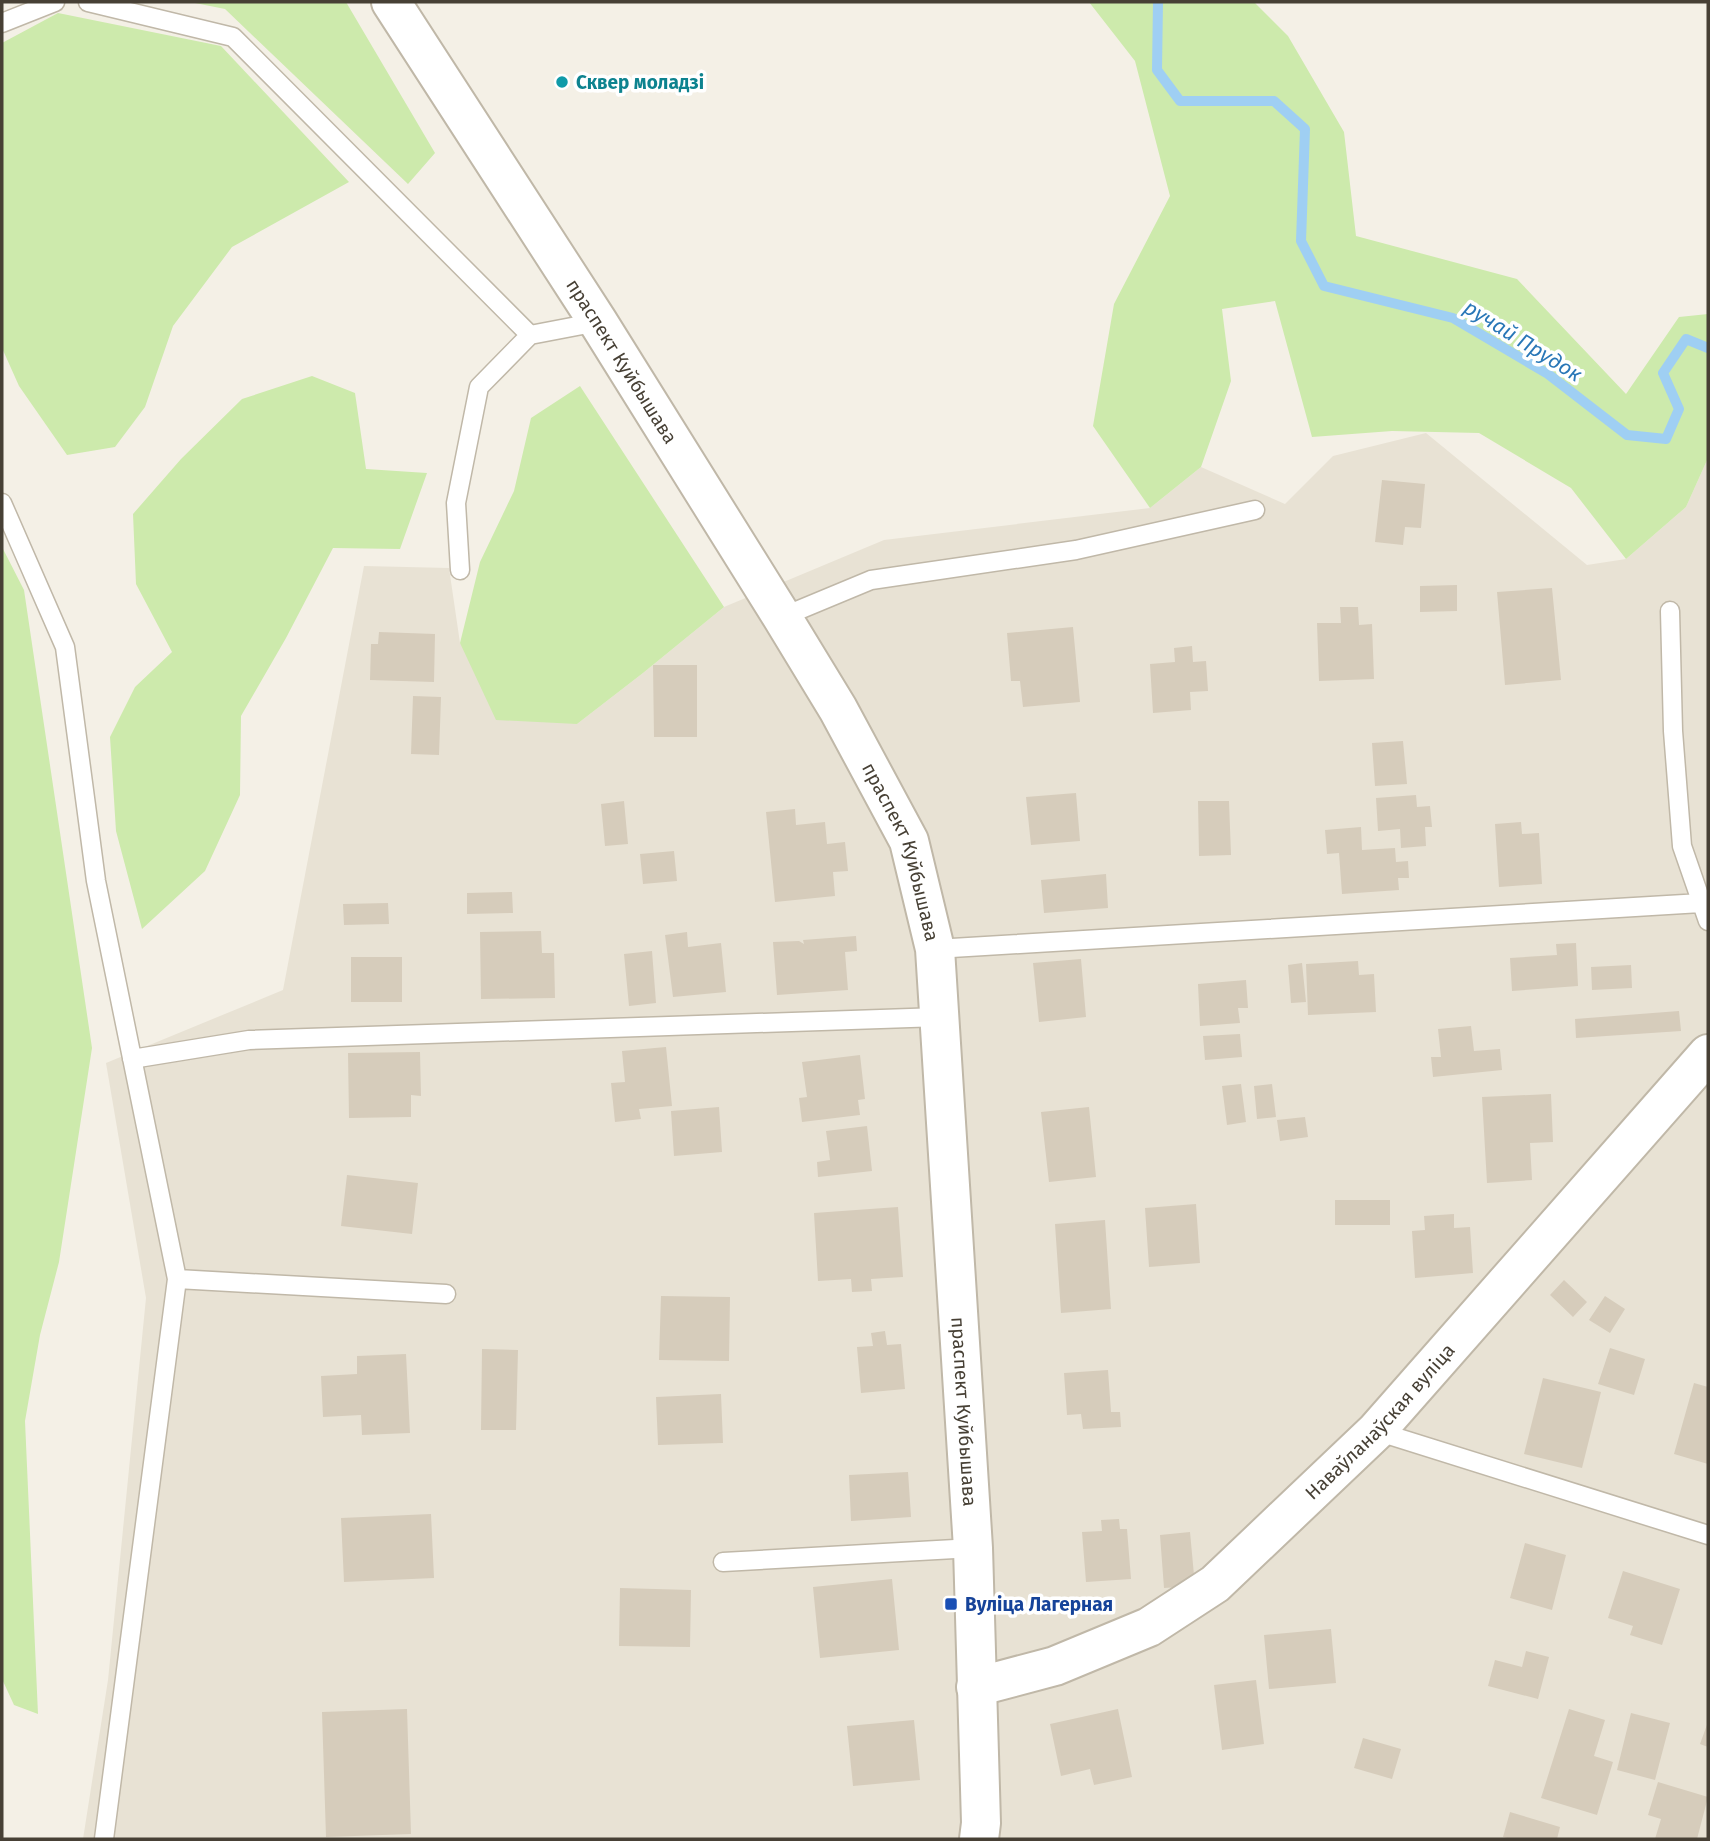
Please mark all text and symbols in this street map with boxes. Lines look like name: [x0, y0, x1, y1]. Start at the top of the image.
place label: Сквер моладзі: [576, 71, 704, 94]
marker: Сквер моладзі: [554, 74, 570, 90]
street label: праспект Куйбышава: [562, 275, 682, 448]
water label: ручай Прудок: [1459, 294, 1587, 388]
street label: праспект Куйбышава: [857, 759, 944, 943]
street label: праспект Куйбышава: [947, 1316, 982, 1507]
street label: Наваўланаўская вуліца: [1300, 1339, 1459, 1504]
place label: Вуліца Лагерная: [965, 1593, 1113, 1616]
marker: Вуліца Лагерная: [943, 1596, 959, 1612]

